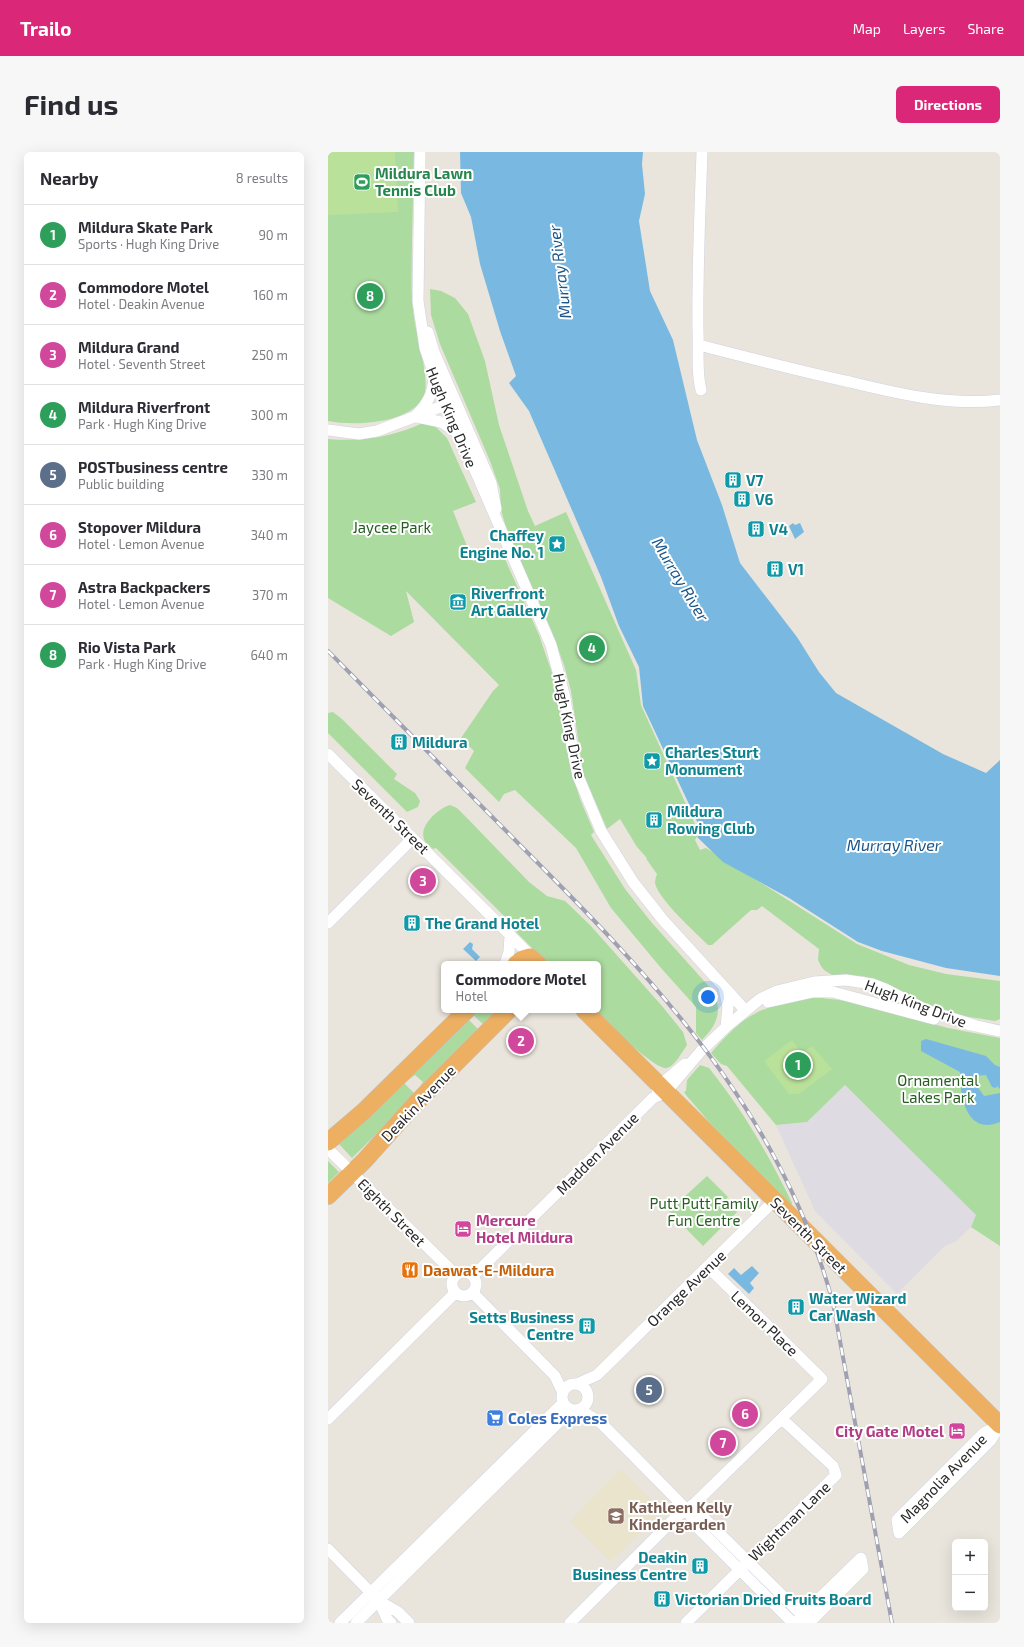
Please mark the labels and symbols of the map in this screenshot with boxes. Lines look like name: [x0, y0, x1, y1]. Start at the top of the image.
place label: Mildura Lawn Tennis Club: [375, 164, 472, 199]
sports icon: Mildura Lawn Tennis Club: [352, 172, 372, 192]
water label: Murray River: [544, 223, 575, 320]
pin: 8: [357, 281, 383, 311]
street label: Hugh King Drive: [423, 364, 481, 470]
building icon: V7: [723, 470, 743, 490]
place label: V7: [746, 471, 764, 489]
building icon: V6: [732, 489, 752, 509]
place label: V6: [755, 490, 774, 508]
park label: Jaycee Park: [353, 518, 432, 536]
building icon: V4: [746, 519, 766, 539]
place label: V4: [769, 520, 789, 538]
place label: Chaffey Engine No. 1: [460, 526, 545, 561]
place icon: Chaffey Engine No. 1: [547, 534, 567, 554]
water label: Murray River: [648, 534, 714, 625]
building icon: V1: [765, 559, 785, 579]
place label: V1: [788, 560, 804, 578]
place label: Riverfront Art Gallery: [471, 584, 549, 620]
museum icon: Riverfront Art Gallery: [448, 592, 468, 612]
pin: 4: [579, 633, 605, 663]
street label: Hugh King Drive: [550, 671, 590, 781]
building icon: Mildura: [389, 732, 409, 752]
place label: Mildura: [412, 733, 468, 751]
place label: Charles Sturt Monument: [665, 743, 759, 778]
place icon: Charles Sturt Monument: [642, 751, 662, 771]
street label: Seventh Street: [349, 775, 434, 858]
place label: Mildura Rowing Club: [667, 802, 755, 837]
building icon: Mildura Rowing Club: [644, 810, 664, 830]
water label: Murray River: [847, 835, 942, 855]
pin: 3: [410, 866, 436, 896]
building icon: The Grand Hotel: [402, 913, 422, 933]
place label: The Grand Hotel: [425, 914, 539, 932]
street label: Hugh King Drive: [863, 975, 969, 1031]
your location: [698, 987, 718, 1007]
pin: 2: [508, 1026, 534, 1056]
pin: 1: [785, 1050, 811, 1080]
street label: Deakin Avenue: [377, 1061, 459, 1145]
park label: Ornamental Lakes Park: [897, 1071, 979, 1106]
street label: Madden Avenue: [552, 1108, 642, 1198]
street label: Eighth Street: [354, 1174, 430, 1250]
street label: Seventh Street: [767, 1193, 851, 1277]
park label: Putt Putt Family Fun Centre: [649, 1194, 759, 1229]
place label: Mercure Hotel Mildura: [476, 1211, 573, 1246]
hotel icon: Mercure Hotel Mildura: [453, 1219, 473, 1239]
street label: Orange Avenue: [643, 1246, 729, 1330]
restaurant icon: Daawat-E-Mildura: [400, 1260, 420, 1280]
place label: Daawat-E-Mildura: [423, 1261, 554, 1279]
street label: Lemon Place: [728, 1287, 802, 1359]
place label: Water Wizard Car Wash: [809, 1289, 906, 1324]
building icon: Water Wizard Car Wash: [786, 1297, 806, 1317]
place label: Setts Business Centre: [469, 1308, 574, 1343]
building icon: Setts Business Centre: [577, 1316, 597, 1336]
pin: 5: [636, 1375, 662, 1405]
pin: 6: [732, 1399, 758, 1429]
supermarket icon: Coles Express: [485, 1408, 505, 1428]
place label: Coles Express: [508, 1409, 607, 1427]
hotel icon: City Gate Motel: [947, 1421, 967, 1441]
place label: City Gate Motel: [835, 1422, 944, 1441]
pin: 7: [710, 1428, 736, 1458]
street label: Magnolia Avenue: [896, 1430, 990, 1526]
street label: Wightman Lane: [744, 1477, 834, 1565]
place label: Kathleen Kelly Kindergarden: [629, 1498, 733, 1533]
school or university icon: Kathleen Kelly Kindergarden: [606, 1506, 626, 1526]
place label: Deakin Business Centre: [573, 1548, 687, 1583]
building icon: Deakin Business Centre: [690, 1556, 710, 1576]
building icon: Victorian Dried Fruits Board: [652, 1589, 672, 1609]
place label: Victorian Dried Fruits Board: [675, 1590, 871, 1608]

